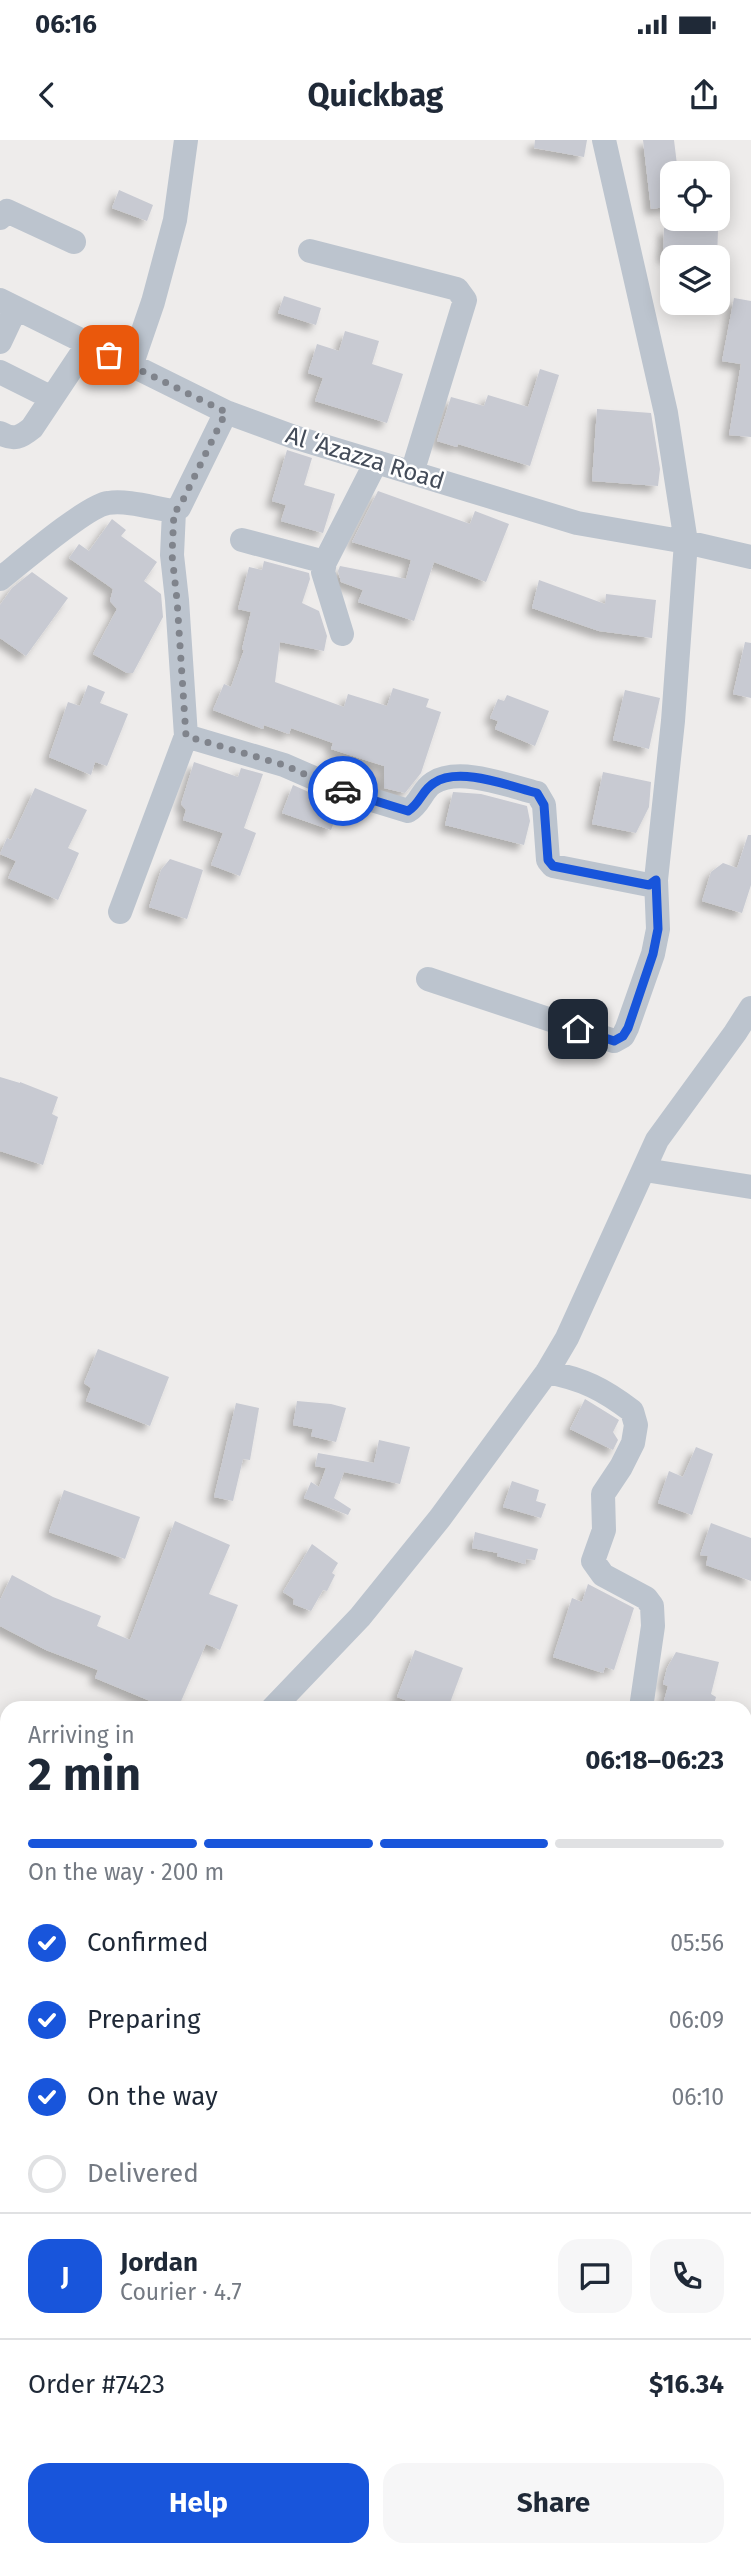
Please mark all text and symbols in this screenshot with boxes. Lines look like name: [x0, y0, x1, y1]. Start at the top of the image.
text: 06:16: [35, 9, 97, 40]
icon: back: [28, 76, 66, 114]
text: Quickbag: [307, 76, 444, 114]
icon: share: [685, 76, 723, 114]
map controls: [660, 161, 730, 315]
button: locate: [660, 161, 730, 231]
button: layers: [660, 245, 730, 315]
pin: [79, 325, 139, 385]
icon: bag: [90, 336, 128, 374]
street label: Al ‘Azazza Road: [282, 421, 448, 495]
courier: [308, 756, 378, 826]
icon: car: [324, 772, 362, 810]
pin: [548, 999, 608, 1059]
icon: home: [559, 1010, 597, 1048]
text: Arriving in: [28, 1721, 135, 1749]
text: 06:18–06:23: [585, 1745, 724, 1776]
text: 2 min: [28, 1747, 141, 1802]
text: On the way · 200 m: [28, 1858, 224, 1886]
icon: check: [28, 1924, 66, 1962]
text: Confirmed: [87, 1927, 208, 1958]
text: 05:56: [670, 1929, 724, 1957]
icon: check: [28, 2001, 66, 2039]
text: Preparing: [87, 2004, 200, 2035]
text: 06:09: [669, 2006, 724, 2034]
icon: check: [28, 2078, 66, 2116]
text: On the way: [87, 2081, 218, 2112]
text: 06:10: [672, 2083, 724, 2111]
text: Delivered: [87, 2158, 199, 2189]
button: chat: [558, 2239, 632, 2313]
button: phone: [650, 2239, 724, 2313]
text: Jordan: [120, 2247, 198, 2278]
text: J: [61, 2261, 69, 2292]
text: Courier · 4.7: [120, 2278, 242, 2306]
text: Order #7423: [28, 2369, 165, 2400]
text: $16.34: [649, 2369, 724, 2400]
button: Help: [28, 2463, 369, 2543]
button: Share: [383, 2463, 724, 2543]

